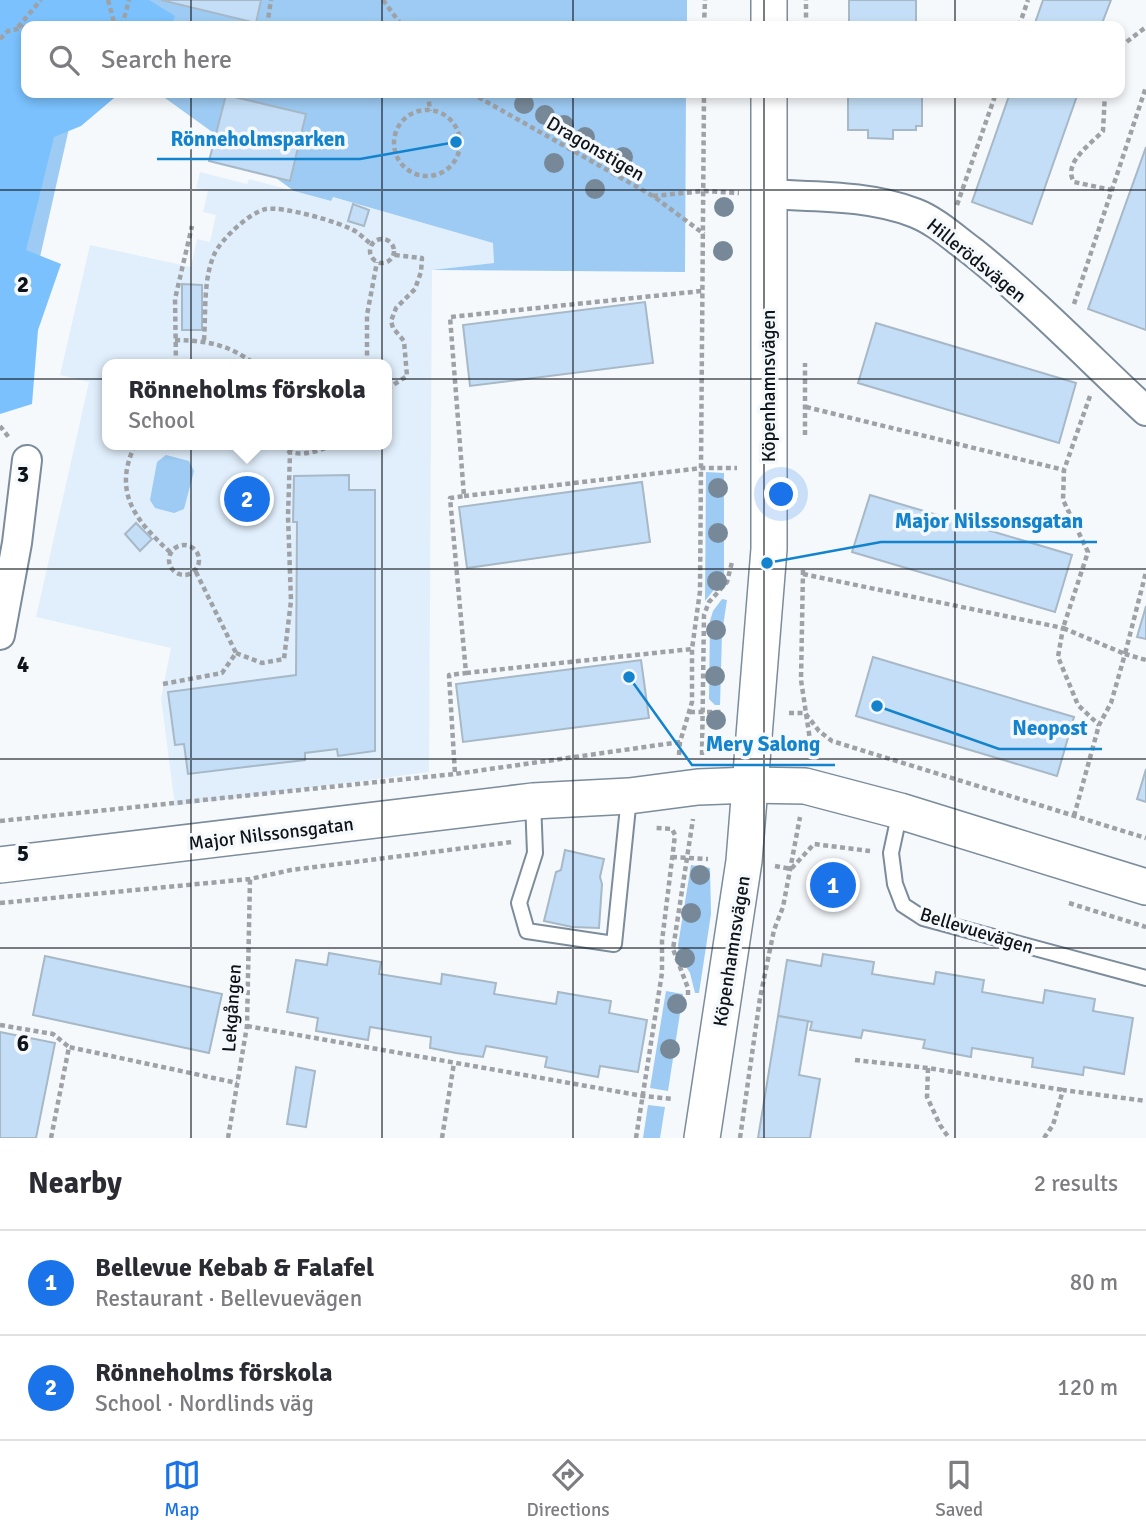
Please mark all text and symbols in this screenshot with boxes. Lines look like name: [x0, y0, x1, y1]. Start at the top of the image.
search box: [21, 21, 1125, 98]
icon: search: [45, 41, 83, 79]
text: Search here: [101, 44, 232, 76]
street label: Dragonstigen: [542, 111, 649, 187]
callout: Rönneholmsparken: [157, 117, 360, 159]
text: Rönneholmsparken: [170, 126, 346, 152]
street label: Hillerödsvägen: [922, 213, 1031, 308]
text: 2: [17, 270, 29, 299]
street label: Köpenhamnsvägen: [757, 310, 781, 462]
popup: [102, 359, 392, 450]
text: Rönneholms förskola: [128, 374, 366, 406]
text: School: [128, 406, 195, 435]
text: 3: [17, 460, 29, 489]
pin: 2: [224, 473, 270, 525]
your location: [764, 477, 798, 511]
callout: Major Nilssonsgatan: [881, 500, 1097, 542]
text: Major Nilssonsgatan: [895, 508, 1083, 534]
text: 4: [17, 650, 29, 679]
callout: Neopost: [999, 707, 1102, 749]
text: Neopost: [1012, 715, 1088, 741]
callout: Mery Salong: [692, 723, 835, 765]
text: Mery Salong: [706, 731, 820, 757]
street label: Major Nilssonsgatan: [187, 812, 355, 856]
text: 5: [17, 839, 29, 868]
pin: 1: [810, 859, 856, 911]
street label: Köpenhamnsvägen: [708, 874, 756, 1028]
street label: Bellevuevägen: [917, 902, 1036, 960]
street label: Lekgången: [217, 963, 247, 1053]
text: 6: [17, 1029, 29, 1058]
text: Nearby: [28, 1165, 122, 1202]
text: 2 results: [1034, 1169, 1118, 1198]
text: Bellevue Kebab & Falafel: [95, 1252, 374, 1284]
text: 1: [45, 1268, 57, 1297]
text: 80 m: [1070, 1268, 1118, 1297]
text: Restaurant · Bellevuevägen: [95, 1284, 362, 1313]
text: Rönneholms förskola: [95, 1357, 333, 1389]
text: 2: [45, 1373, 57, 1402]
text: 120 m: [1057, 1373, 1118, 1402]
text: School · Nordlinds väg: [95, 1389, 314, 1418]
tab: Map: [163, 1456, 201, 1522]
tab: Directions: [527, 1456, 610, 1522]
tab: Saved: [935, 1456, 983, 1522]

